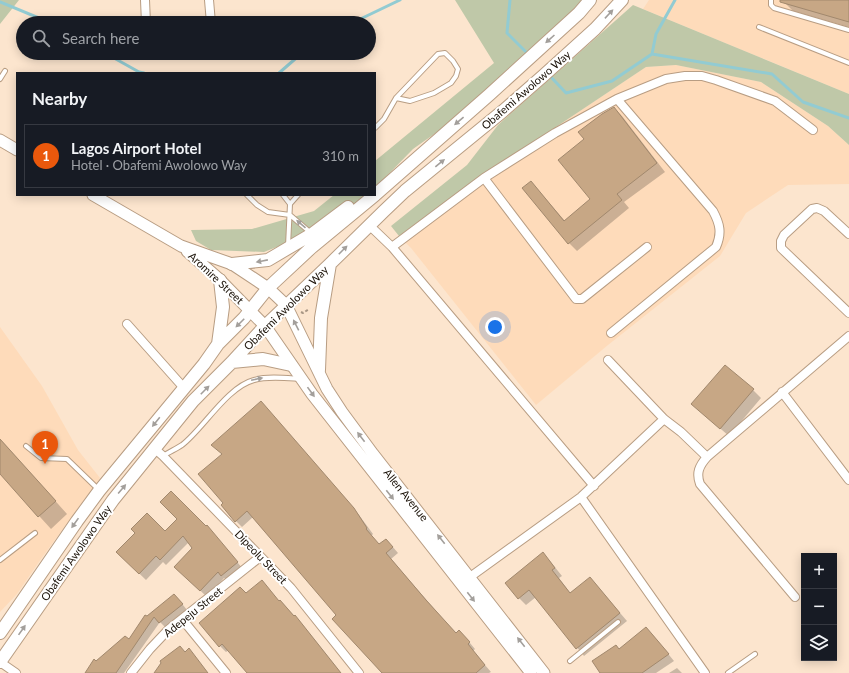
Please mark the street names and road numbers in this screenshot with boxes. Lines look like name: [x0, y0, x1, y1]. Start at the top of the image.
street label: Obafemi Awolowo Way: [478, 47, 573, 132]
street label: Aromire Street: [186, 249, 247, 306]
street label: Obafemi Awolowo Way: [241, 263, 331, 352]
street label: Allen Avenue: [381, 466, 432, 524]
street label: Obafemi Awolowo Way: [38, 502, 114, 603]
street label: Dipeolu Street: [233, 527, 290, 586]
street label: Adepeju Street: [161, 584, 225, 639]

